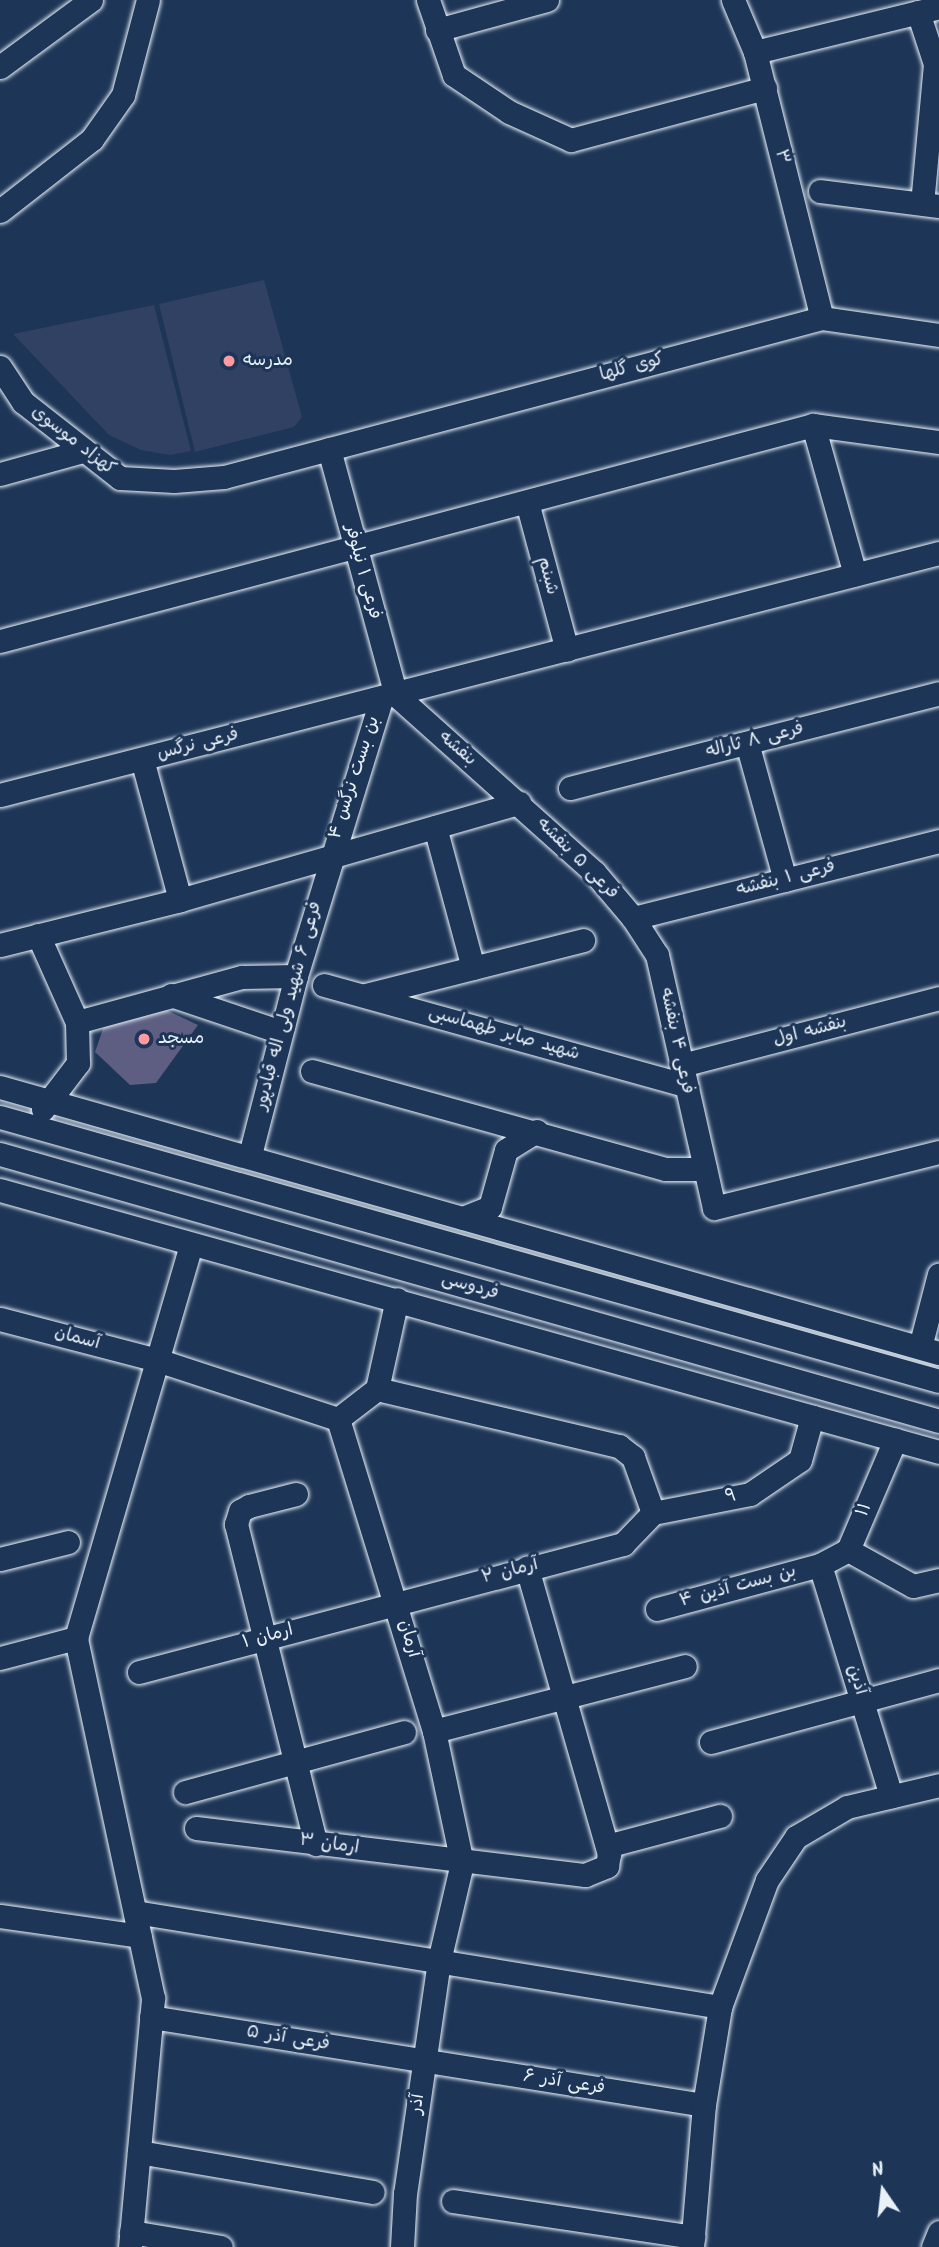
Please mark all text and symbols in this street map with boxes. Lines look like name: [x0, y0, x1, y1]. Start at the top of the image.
street label: ۳: [769, 147, 793, 167]
street label: کوی گلها: [598, 349, 666, 387]
place label: مدرسه: [243, 350, 293, 372]
marker: مدرسه: [221, 353, 237, 369]
street label: کهزاد موسوی: [27, 401, 119, 481]
street label: فرعی ۱ نیلوفر: [339, 522, 385, 622]
street label: شبنم: [532, 555, 562, 597]
street label: بن بست نرگس ۴: [325, 714, 385, 842]
street label: فرعی ۸ ثاراله: [704, 718, 806, 764]
street label: فرعی نرگس: [155, 724, 241, 766]
street label: بنفشه: [434, 727, 480, 771]
street label: فرعی ۵ بنفشه: [532, 814, 622, 904]
street label: فرعی ۱ بنفشه: [734, 856, 838, 902]
street label: فرعی ۶ شهید ولی اله قبادپور: [251, 899, 327, 1113]
street label: فرعی ۴ بنفشه: [654, 986, 698, 1096]
street label: شهید صابر طهماسبی: [426, 1002, 582, 1066]
street label: بنفشه اول: [771, 1012, 849, 1052]
place label: مسجد: [158, 1028, 204, 1050]
marker: مسجد: [136, 1031, 152, 1047]
street label: فردوسی: [439, 1269, 501, 1305]
street label: آسمان: [52, 1323, 102, 1355]
street label: ۹: [723, 1485, 739, 1509]
street label: ۱۱: [853, 1500, 877, 1520]
street label: آرمان ۲: [480, 1555, 540, 1589]
street label: بن بست آذین ۴: [677, 1561, 799, 1613]
street label: آرمان: [392, 1618, 424, 1660]
street label: ارمان ۱: [240, 1620, 296, 1654]
street label: آذین: [841, 1662, 871, 1698]
street label: ارمان ۳: [298, 1830, 360, 1860]
street label: فرعی آذر ۵: [245, 2022, 331, 2056]
street label: فرعی آذر ۶: [522, 2066, 606, 2100]
street label: آذر: [406, 2093, 430, 2115]
text: N: [868, 2155, 887, 2187]
north arrow: [848, 2156, 918, 2226]

